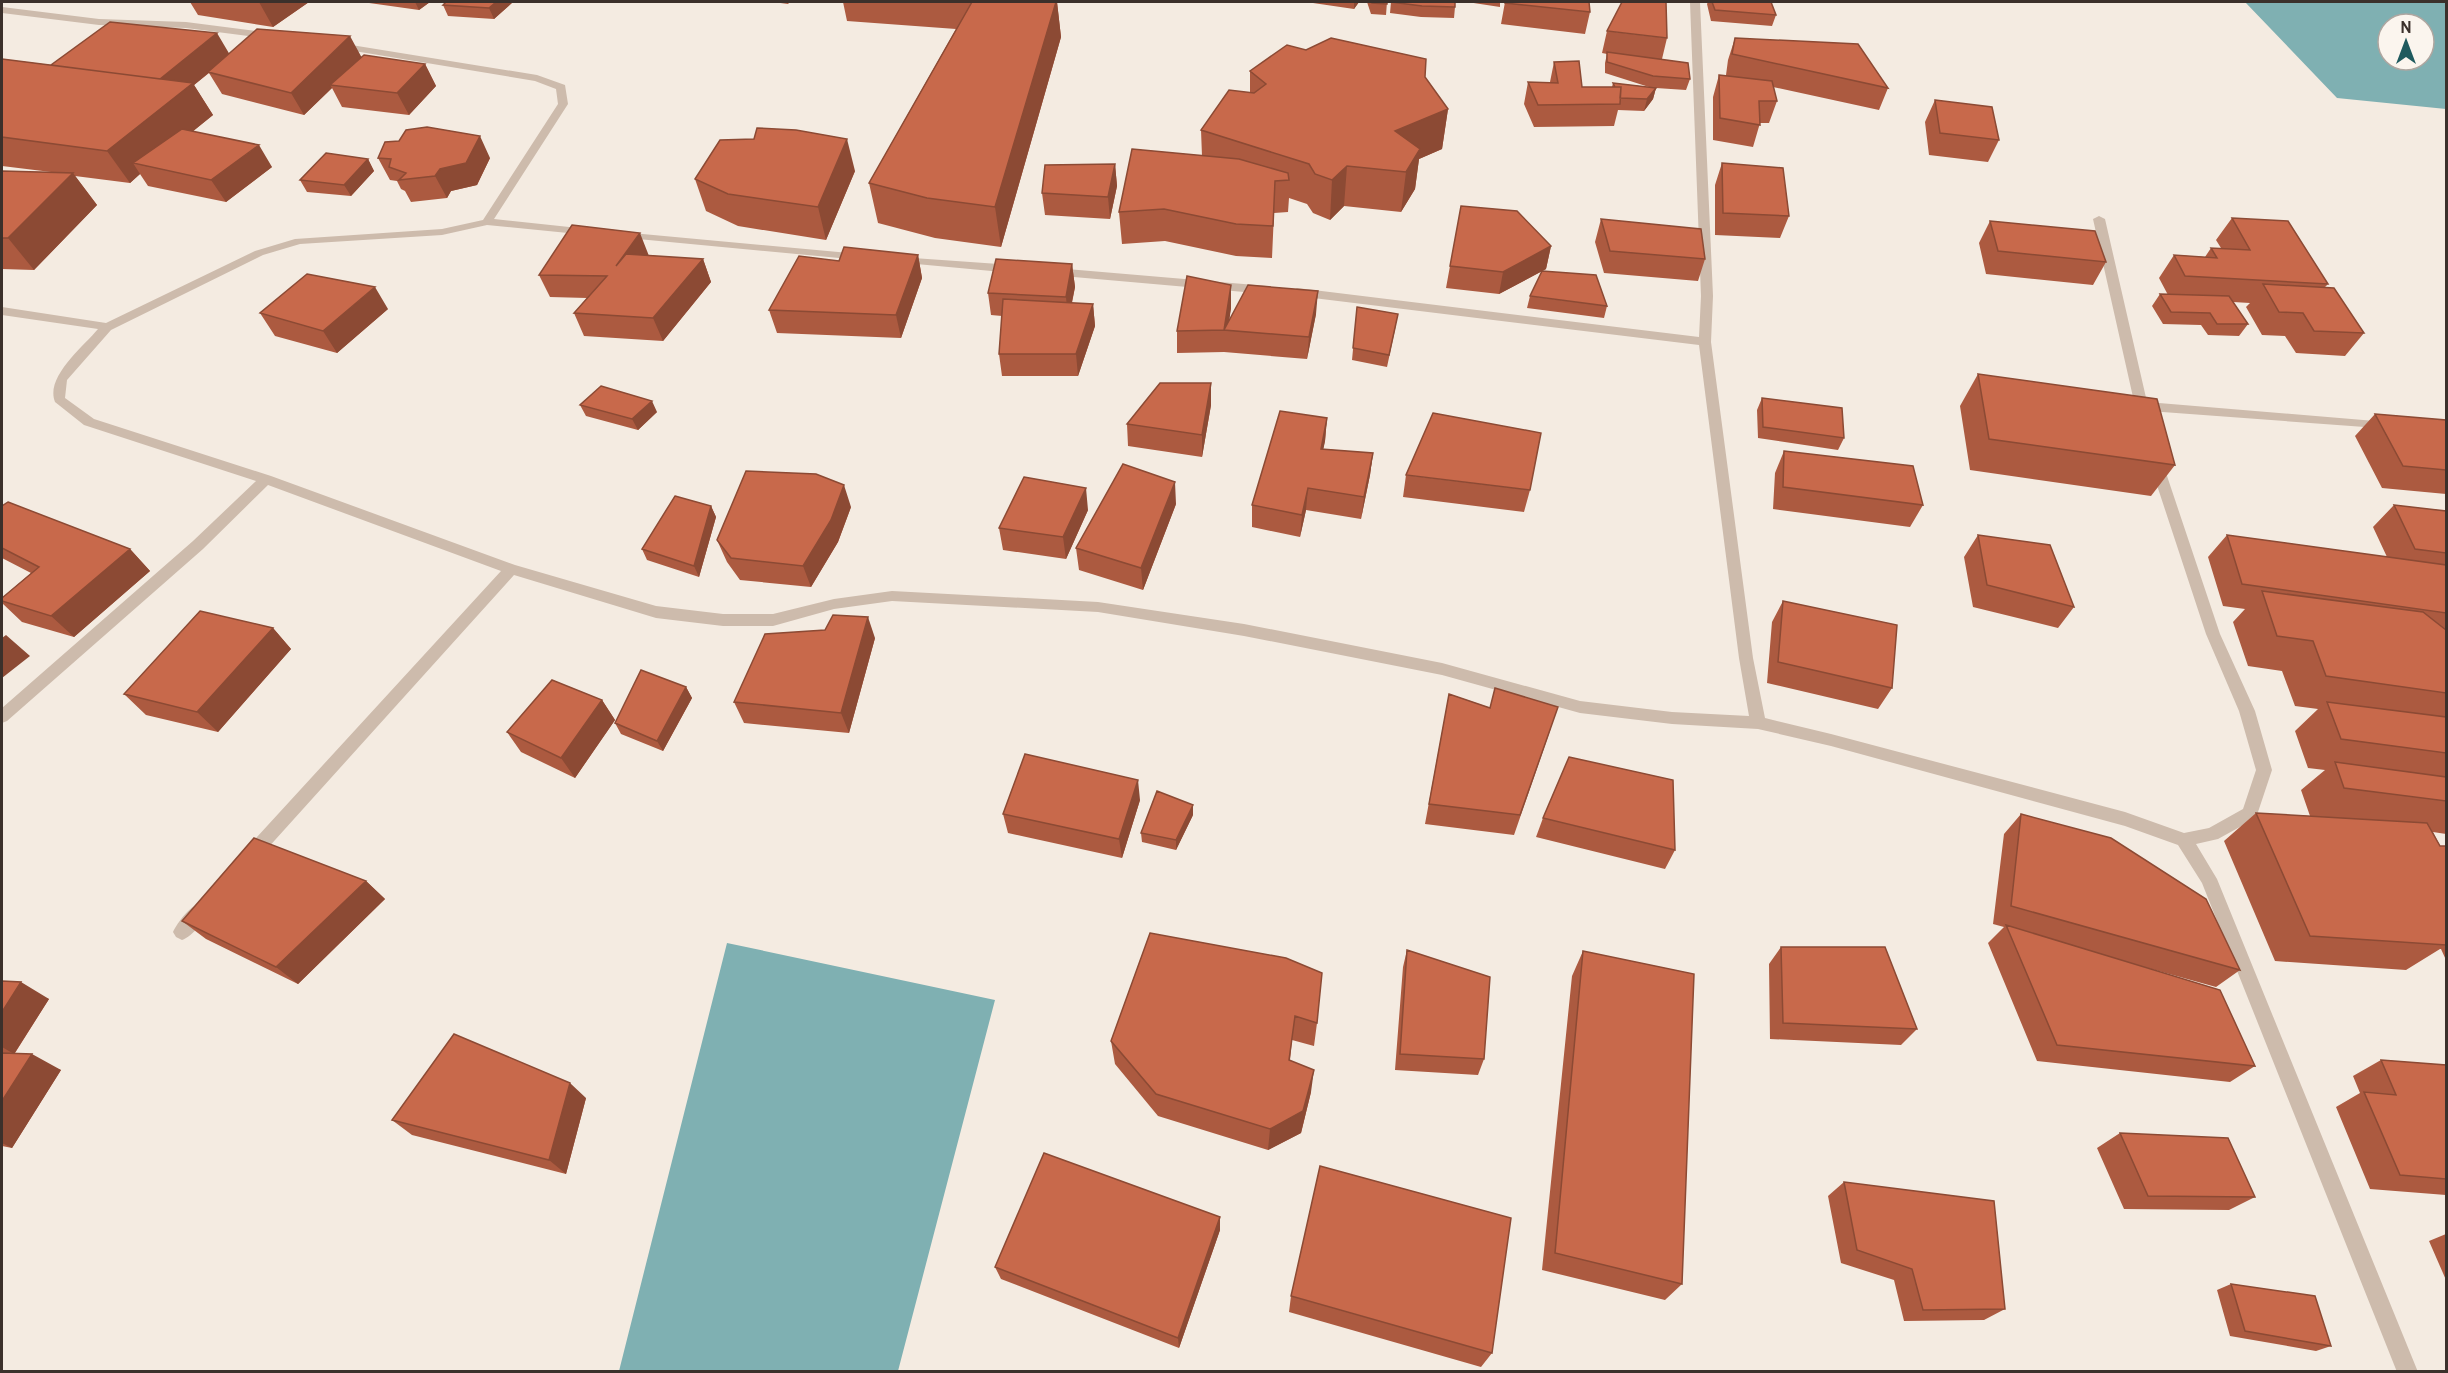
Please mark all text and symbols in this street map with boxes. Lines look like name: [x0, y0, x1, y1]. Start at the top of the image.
north arrow: [2376, 12, 2436, 72]
text: N: [2400, 19, 2412, 39]

